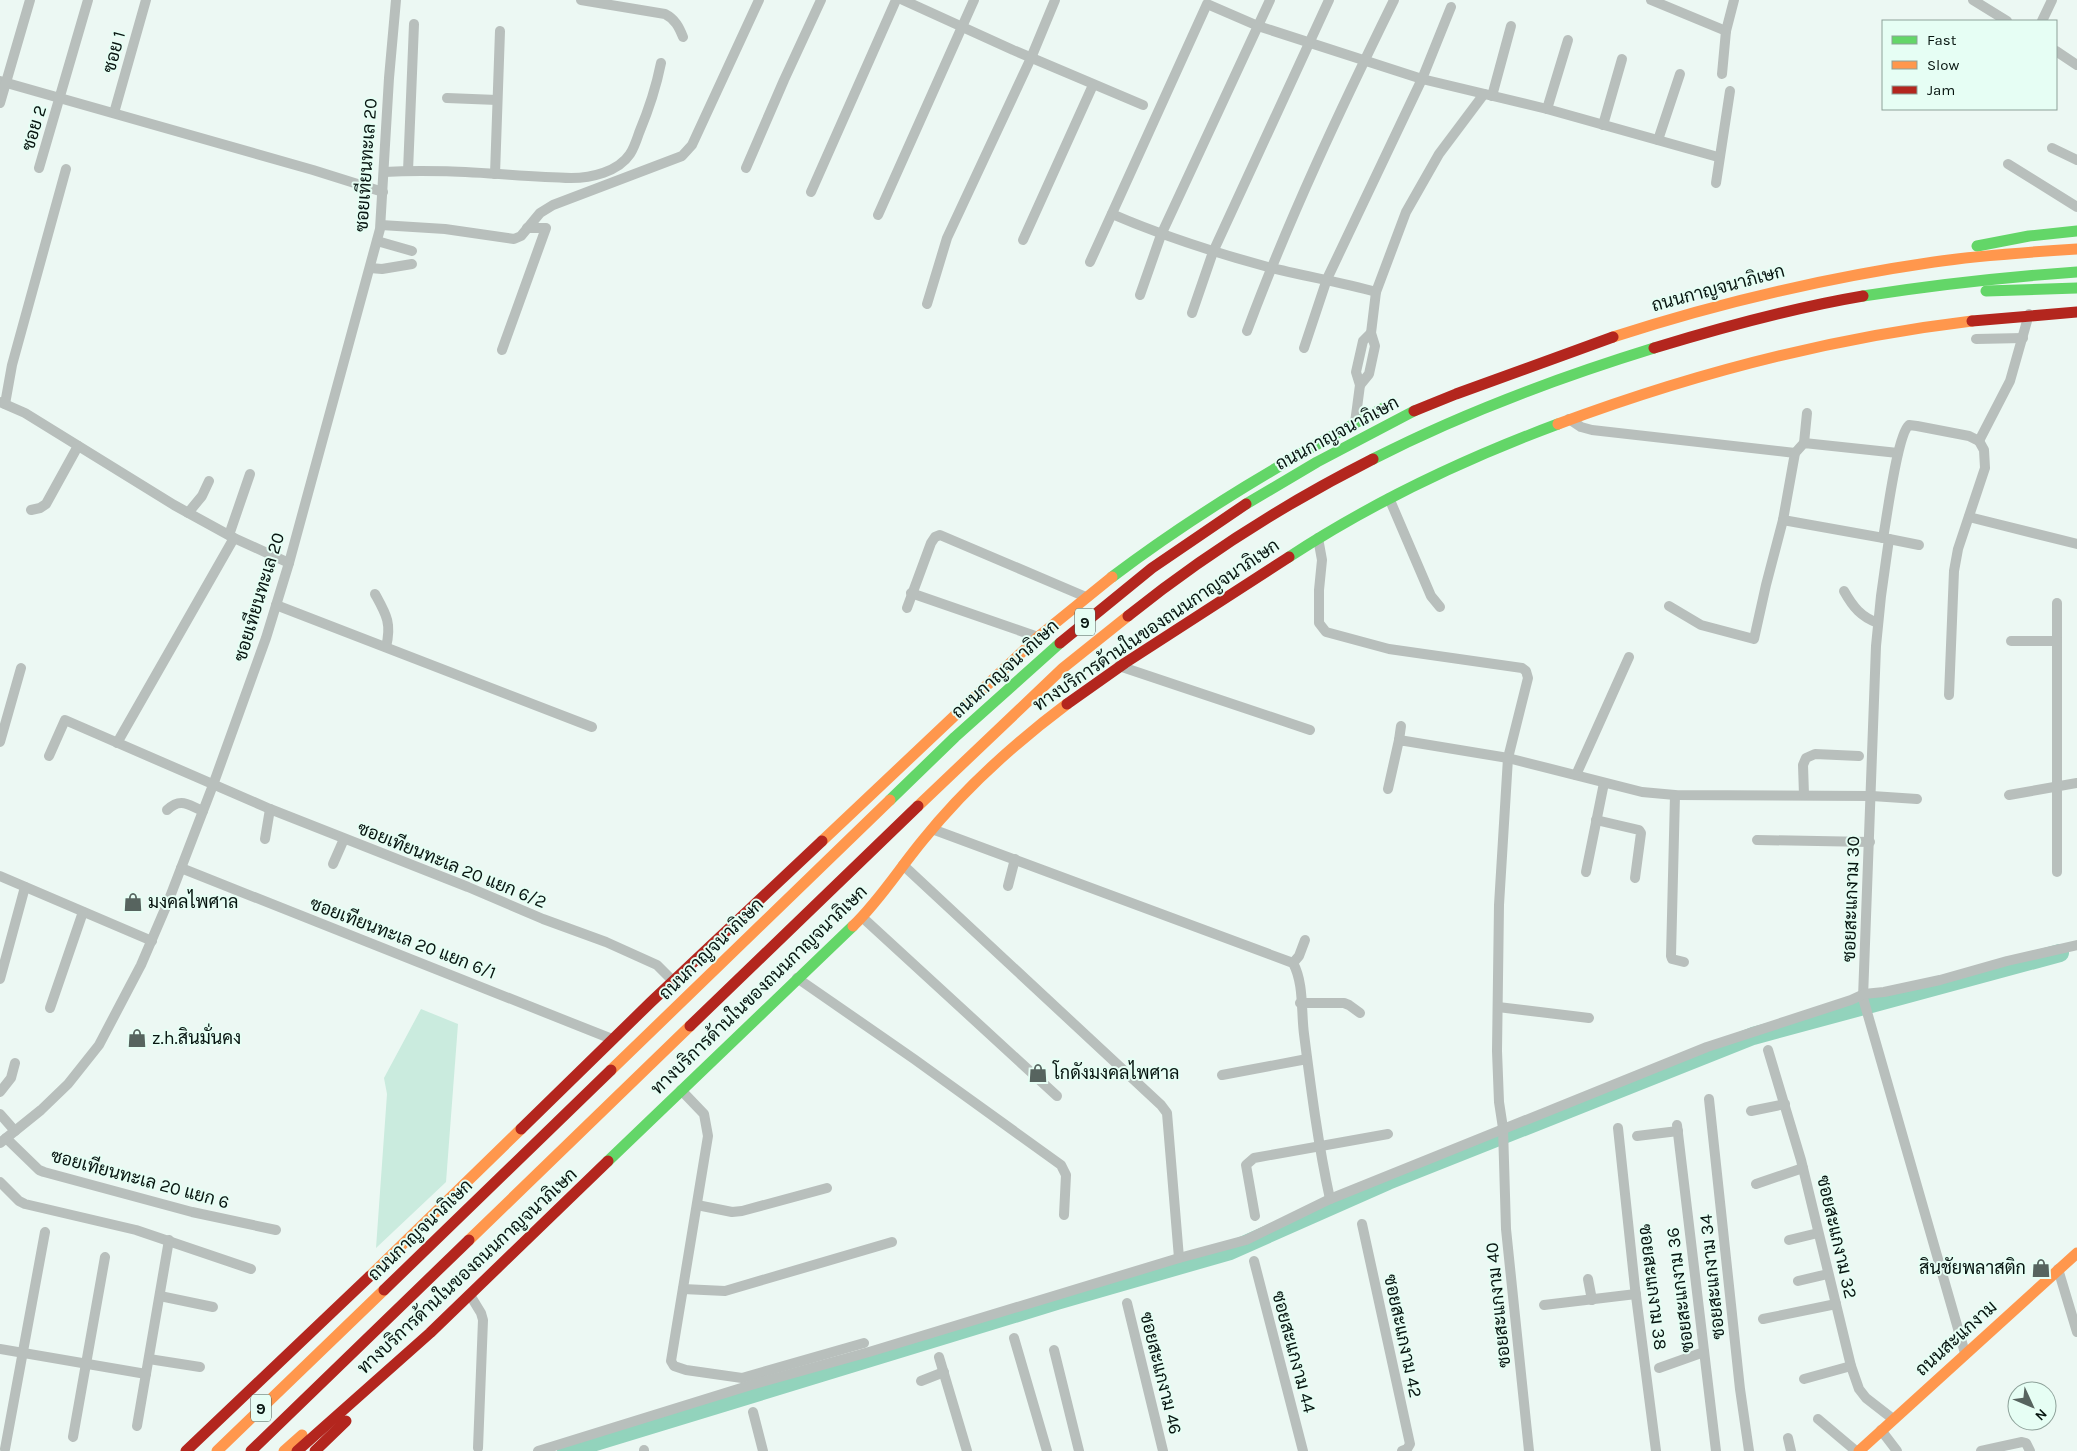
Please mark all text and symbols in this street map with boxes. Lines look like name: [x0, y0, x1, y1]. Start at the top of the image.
legend: [1882, 20, 2057, 110]
street label: ซอย 1: [98, 29, 130, 75]
text: Fast: [1927, 31, 1957, 49]
text: Slow: [1927, 56, 1959, 74]
text: Jam: [1927, 81, 1955, 99]
street label: ซอยเทียนทะเล 20: [348, 97, 382, 233]
street label: ซอย 2: [17, 102, 51, 154]
street label: ถนนกาญจนาภิเษก: [1649, 260, 1787, 316]
street label: ถนนกาญจนาภิเษก: [1271, 391, 1403, 475]
street label: ซอยเทียนทะเล 20: [227, 529, 289, 664]
street label: ทางบริการด้านในของถนนกาญจนาภิเษก: [1028, 533, 1283, 716]
road number: 9: [1075, 608, 1095, 636]
street label: ถนนกาญจนาภิเษก: [947, 615, 1063, 723]
street label: ซอยเทียนทะเล 20 แยก 6/2: [354, 815, 551, 913]
street label: ซอยสะแกงาม 30: [1838, 835, 1864, 963]
street label: ทางบริการด้านในของถนนกาญจนาภิเษก: [645, 879, 872, 1099]
place label: มงคลไพศาล: [148, 889, 239, 913]
street label: ซอยเทียนทะเล 20 แยก 6/1: [307, 890, 500, 984]
shop icon: มงคลไพศาล: [122, 891, 144, 913]
street label: ถนนกาญจนาภิเษก: [654, 894, 768, 1004]
place label: z.h.สินมั่นคง: [152, 1023, 241, 1049]
shop icon: z.h.สินมั่นคง: [126, 1027, 148, 1049]
place label: โกดังมงคลไพศาล: [1052, 1060, 1180, 1084]
shop icon: โกดังมงคลไพศาล: [1027, 1062, 1049, 1084]
street label: ซอยเทียนทะเล 20 แยก 6: [48, 1143, 232, 1213]
street label: ทางบริการด้านในของถนนกาญจนาภิเษก: [351, 1162, 581, 1379]
street label: ซอยสะแกงาม 32: [1812, 1173, 1862, 1301]
street label: ถนนกาญจนาภิเษก: [363, 1175, 477, 1285]
street label: ซอยสะแกงาม 34: [1694, 1213, 1730, 1341]
street label: ซอยสะแกงาม 38: [1634, 1223, 1672, 1351]
street label: ซอยสะแกงาม 36: [1661, 1226, 1699, 1354]
street label: ซอยสะแกงาม 40: [1480, 1241, 1516, 1369]
place label: สินชัยพลาสติก: [1919, 1257, 2026, 1279]
shop icon: สินชัยพลาสติก: [2030, 1257, 2052, 1279]
street label: ซอยสะแกงาม 42: [1379, 1272, 1427, 1400]
street label: ซอยสะแกงาม 44: [1267, 1289, 1321, 1415]
street label: ถนนสะแกงาม: [1911, 1296, 2001, 1380]
street label: ซอยสะแกงาม 46: [1135, 1310, 1187, 1436]
north arrow: [2007, 1381, 2057, 1431]
road number: 9: [251, 1395, 271, 1422]
text: N: [2031, 1405, 2051, 1424]

